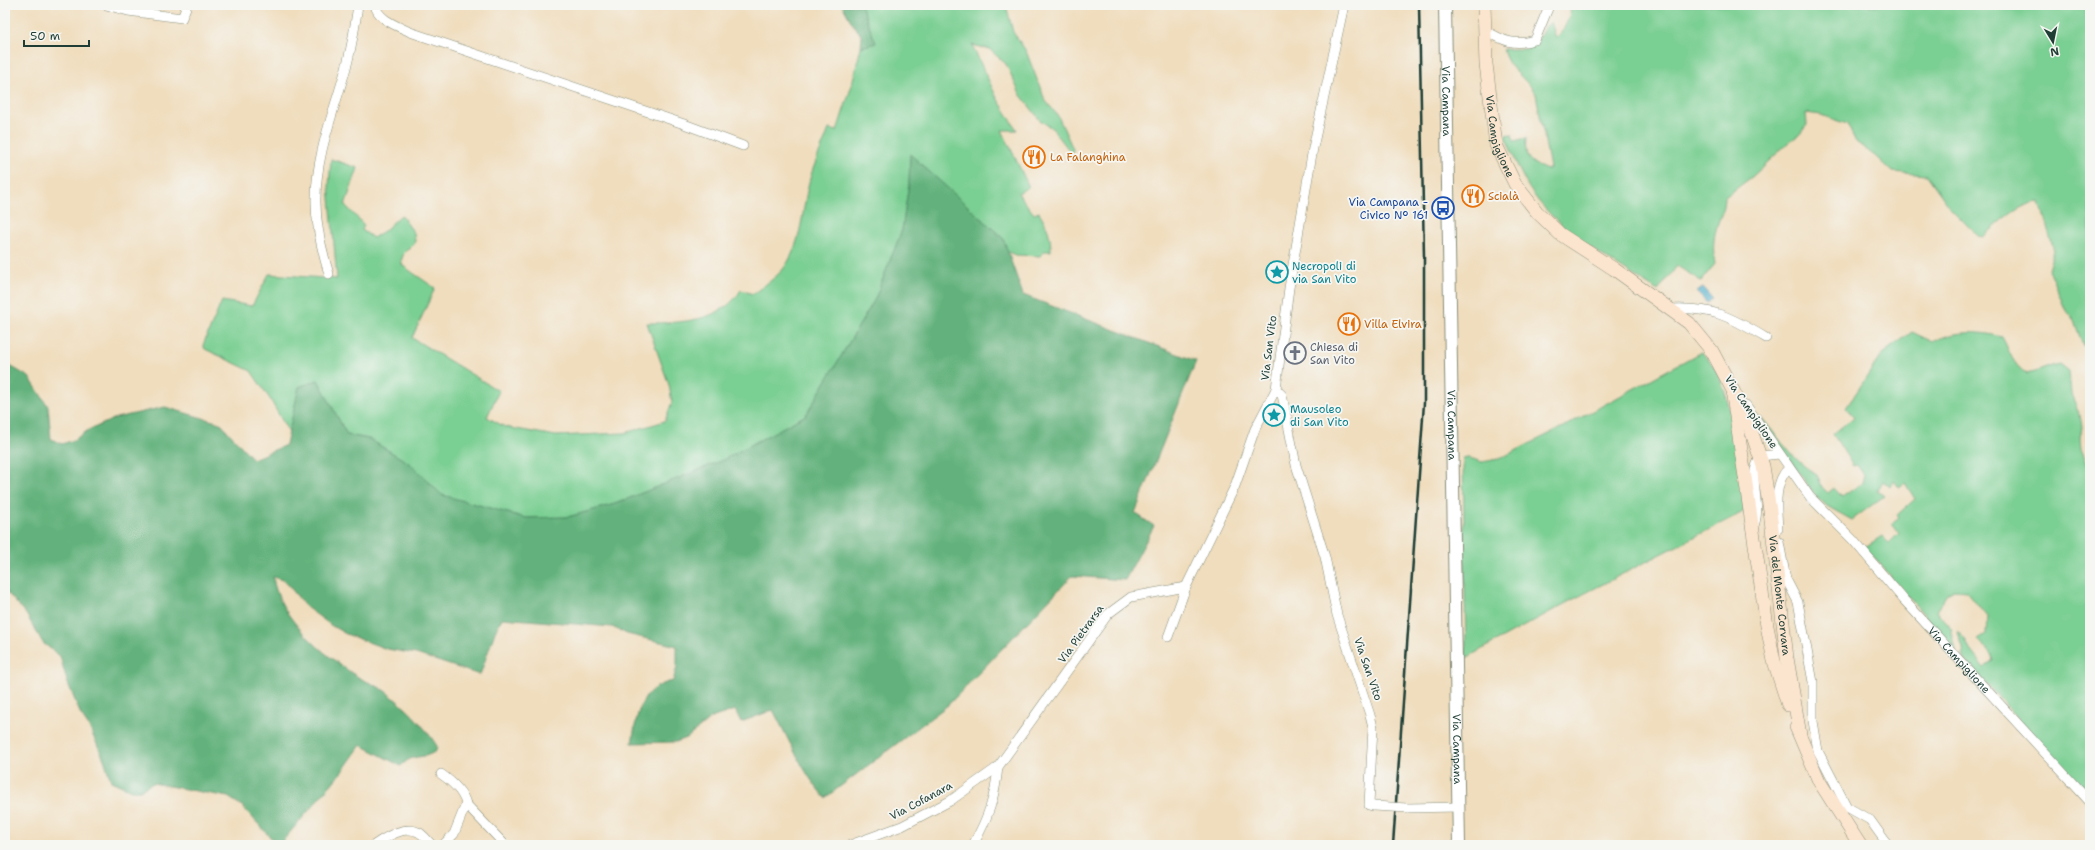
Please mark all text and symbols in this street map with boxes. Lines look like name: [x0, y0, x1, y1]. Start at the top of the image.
scale bar: [24, 22, 89, 48]
north arrow: [2033, 22, 2073, 62]
text: 50 m: [30, 28, 60, 44]
text: N: [2049, 43, 2060, 60]
street label: Via Campana: [1439, 66, 1455, 137]
street label: Via Campiglione: [1482, 94, 1518, 180]
restaurant icon: La Falanghina: [1021, 144, 1047, 170]
place label: La Falanghina: [1050, 150, 1126, 165]
restaurant icon: Scialà: [1460, 183, 1486, 209]
place label: Scialà: [1488, 189, 1519, 204]
place label: Via Campana - Civico N° 161: [1348, 195, 1428, 223]
bus stop icon: Via Campana - Civico N° 161: [1430, 195, 1456, 221]
place icon: Necropoli di via San Vito: [1264, 259, 1290, 285]
place label: Necropoli di via San Vito: [1292, 259, 1357, 287]
restaurant icon: Villa Elvira: [1336, 311, 1362, 337]
street label: Via San Vito: [1258, 314, 1280, 382]
place label: Villa Elvira: [1364, 317, 1422, 332]
church icon: Chiesa di San Vito: [1282, 340, 1308, 366]
place label: Chiesa di San Vito: [1310, 340, 1358, 368]
street label: Via Campiglione: [1721, 372, 1781, 452]
street label: Via Campana: [1444, 390, 1460, 460]
place icon: Mausoleo di San Vito: [1261, 402, 1287, 428]
place label: Mausoleo di San Vito: [1290, 402, 1349, 430]
street label: Via del Monte Corvara: [1765, 534, 1794, 656]
street label: Via Pietrarsa: [1055, 602, 1107, 666]
street label: Via Campiglione: [1925, 623, 1994, 696]
street label: Via San Vito: [1350, 635, 1386, 703]
street label: Via Campana: [1449, 714, 1465, 784]
street label: Via Cofanara: [887, 778, 955, 824]

